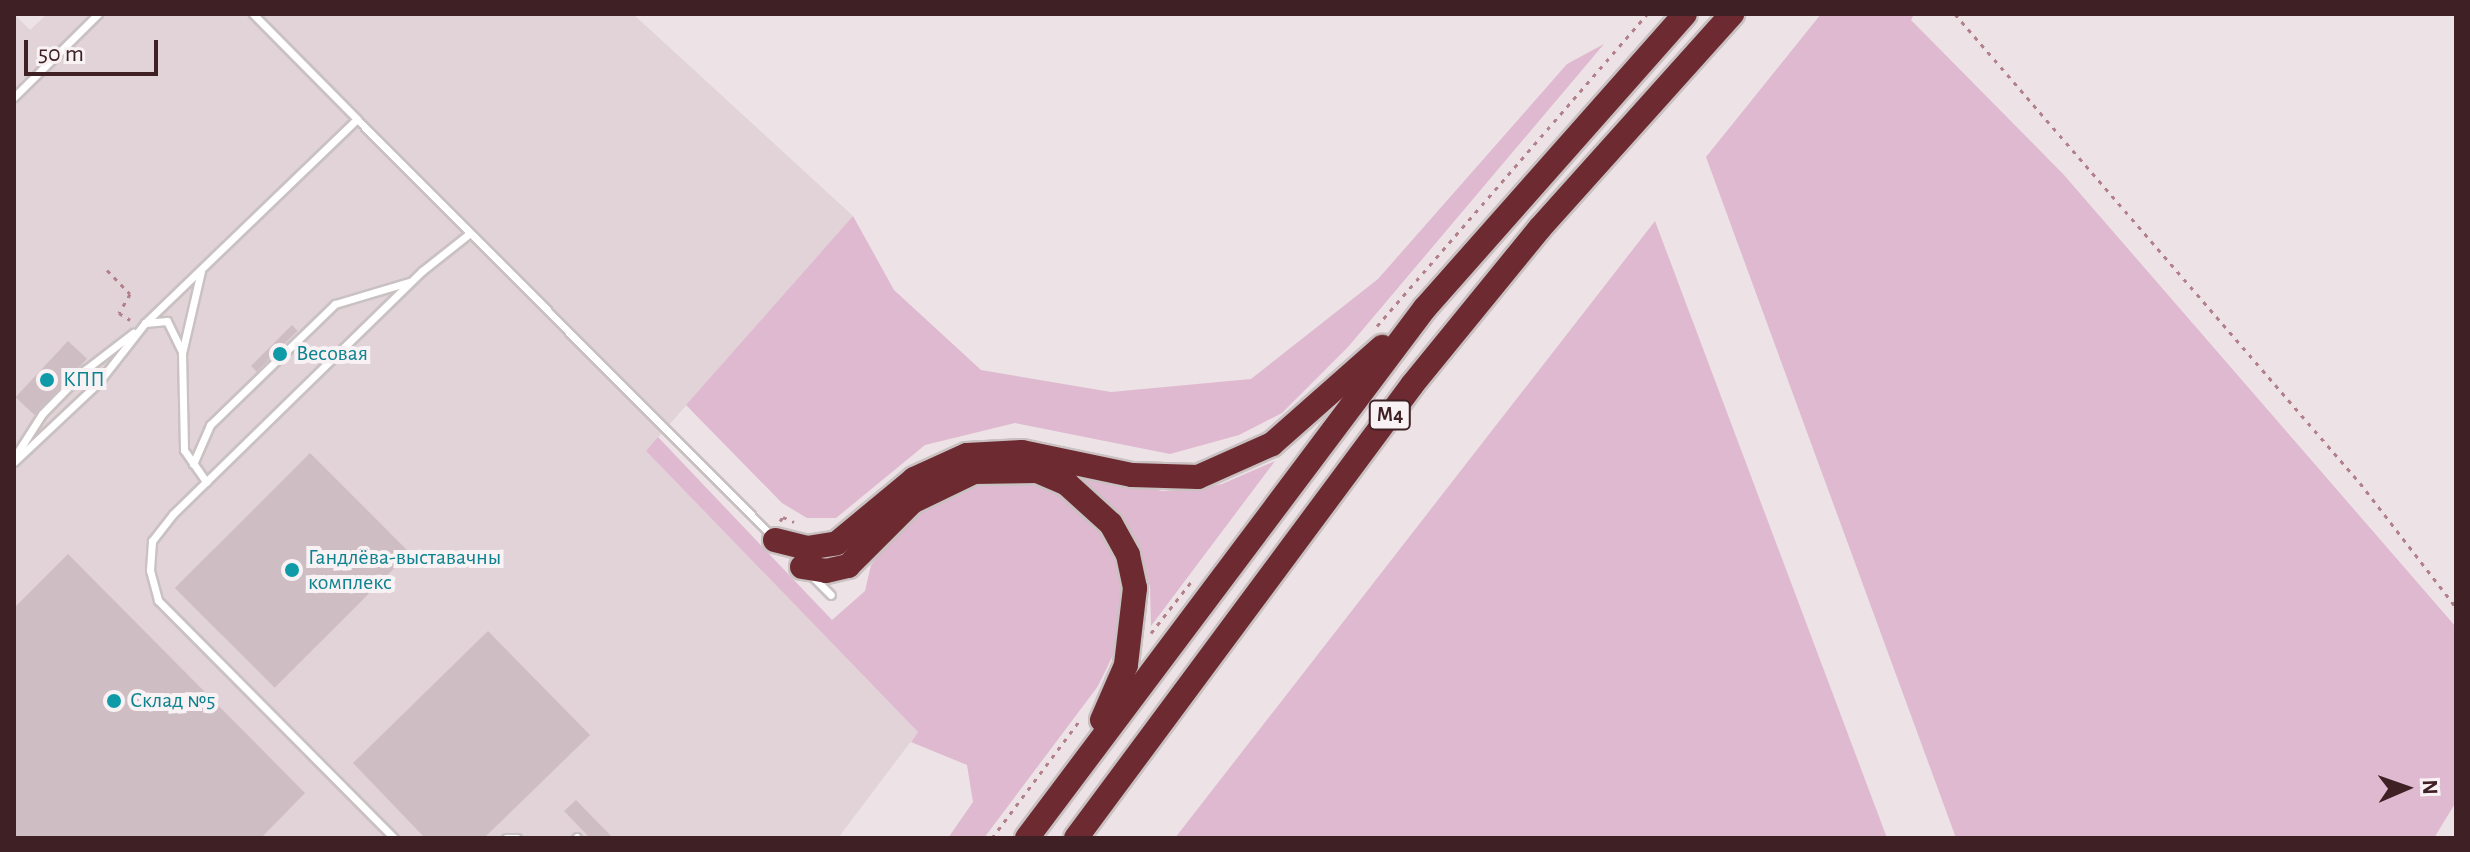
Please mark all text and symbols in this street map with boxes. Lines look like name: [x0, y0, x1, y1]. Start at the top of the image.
scale bar: [28, 24, 162, 74]
text: 50 m: [38, 42, 84, 66]
place label: Весовая: [296, 341, 368, 367]
marker: Весовая: [271, 345, 289, 363]
place label: КПП: [63, 367, 105, 393]
marker: КПП: [38, 371, 56, 389]
road number: М4: [1368, 399, 1412, 431]
place label: Гандлёва-выставачны комплекс: [308, 544, 501, 596]
marker: Гандлёва-выставачны комплекс: [283, 561, 301, 579]
place label: Склад №5: [130, 688, 216, 714]
marker: Склад №5: [105, 692, 123, 710]
north arrow: [2366, 748, 2446, 828]
text: N: [2419, 779, 2441, 795]

